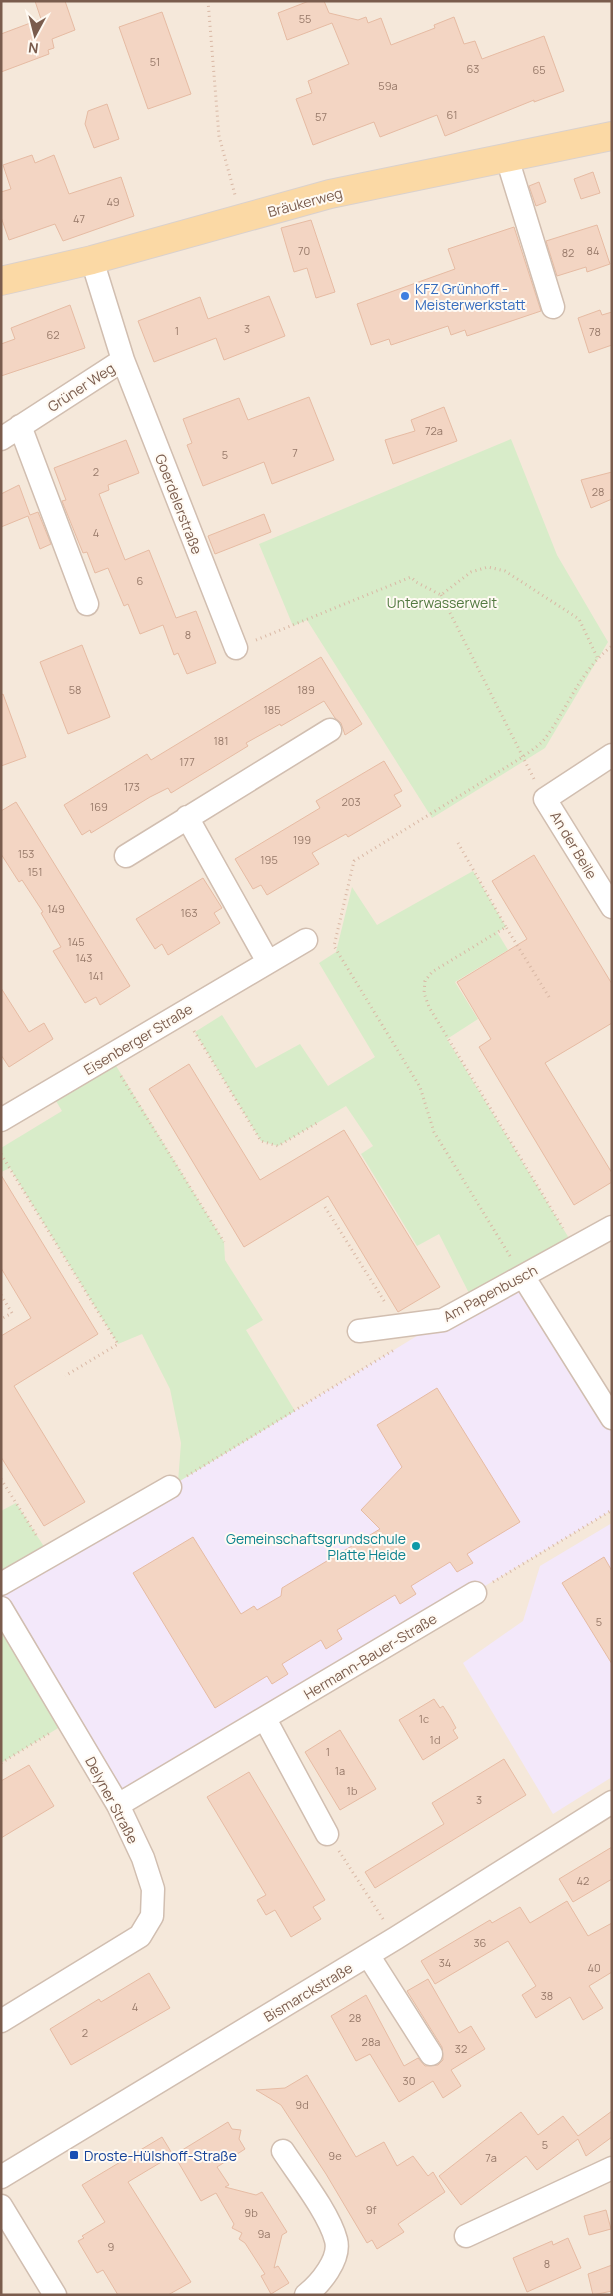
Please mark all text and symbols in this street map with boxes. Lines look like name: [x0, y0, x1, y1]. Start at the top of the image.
north arrow: [10, 10, 60, 60]
house number: 55: [299, 11, 311, 26]
text: N: [27, 38, 40, 58]
house number: 51: [150, 54, 160, 69]
house number: 63: [467, 61, 479, 76]
house number: 65: [532, 62, 546, 77]
house number: 59a: [378, 78, 398, 93]
house number: 61: [447, 107, 457, 122]
house number: 57: [315, 109, 327, 124]
street label: Bräukerweg: [266, 183, 344, 221]
house number: 49: [106, 194, 120, 209]
house number: 47: [73, 211, 85, 226]
house number: 70: [298, 243, 310, 258]
house number: 84: [587, 243, 599, 258]
house number: 82: [562, 245, 574, 260]
place label: KFZ Grünhoff - Meisterwerkstatt: [415, 279, 526, 314]
marker: KFZ Grünhoff - Meisterwerkstatt: [399, 290, 411, 302]
house number: 3: [244, 321, 250, 336]
house number: 1: [175, 323, 179, 338]
house number: 78: [589, 324, 601, 339]
house number: 62: [46, 327, 60, 342]
street label: Grüner Weg: [44, 358, 118, 416]
house number: 72a: [425, 423, 443, 438]
house number: 7: [292, 445, 298, 460]
house number: 5: [222, 447, 228, 462]
street label: Goerdelerstraße: [151, 451, 207, 557]
house number: 2: [93, 464, 99, 479]
house number: 28: [592, 484, 604, 499]
house number: 4: [93, 525, 99, 540]
house number: 6: [137, 573, 144, 588]
park label: Unterwasserwelt: [387, 593, 498, 612]
house number: 8: [185, 627, 191, 642]
house number: 58: [69, 682, 81, 697]
house number: 189: [297, 682, 315, 697]
house number: 185: [263, 702, 281, 717]
house number: 181: [214, 733, 228, 748]
house number: 177: [179, 754, 195, 769]
house number: 173: [124, 779, 140, 794]
house number: 203: [341, 794, 361, 809]
house number: 169: [90, 799, 108, 814]
street label: An der Beile: [546, 808, 602, 882]
house number: 199: [293, 832, 311, 847]
house number: 153: [18, 846, 34, 861]
house number: 195: [260, 852, 278, 867]
house number: 151: [28, 864, 42, 879]
house number: 149: [47, 901, 65, 916]
house number: 163: [180, 905, 198, 920]
house number: 145: [67, 934, 85, 949]
house number: 143: [76, 950, 92, 965]
house number: 141: [88, 968, 104, 983]
street label: Eisenberger Straße: [80, 999, 196, 1079]
street label: Am Papenbusch: [440, 1260, 540, 1326]
place label: Gemeinschaftsgrundschule Platte Heide: [226, 1529, 406, 1564]
marker: Gemeinschaftsgrundschule Platte Heide: [410, 1540, 422, 1552]
street label: Hermann-Bauer-Straße: [300, 1609, 440, 1703]
house number: 5: [596, 1614, 602, 1629]
house number: 1c: [419, 1711, 429, 1726]
house number: 1d: [430, 1732, 440, 1747]
house number: 1: [326, 1744, 330, 1759]
street label: Delyner Straße: [81, 1753, 143, 1847]
house number: 1a: [335, 1763, 345, 1778]
house number: 1b: [347, 1783, 358, 1798]
house number: 3: [476, 1792, 482, 1807]
house number: 42: [577, 1873, 589, 1888]
house number: 36: [474, 1935, 487, 1950]
house number: 34: [439, 1955, 451, 1970]
street label: Bismarckstraße: [260, 1958, 356, 2026]
house number: 40: [587, 1960, 601, 1975]
house number: 38: [541, 1988, 553, 2003]
house number: 4: [132, 1999, 138, 2014]
house number: 28: [349, 2010, 361, 2025]
house number: 2: [82, 2025, 88, 2040]
house number: 28a: [362, 2034, 380, 2049]
house number: 32: [455, 2041, 467, 2056]
house number: 30: [403, 2073, 415, 2088]
house number: 9d: [295, 2097, 309, 2112]
house number: 5: [542, 2137, 548, 2152]
place label: Droste-Hülshoff-Straße: [84, 2146, 237, 2165]
house number: 9e: [328, 2148, 342, 2163]
marker: Droste-Hülshoff-Straße: [68, 2149, 80, 2161]
house number: 7a: [485, 2150, 497, 2165]
house number: 9f: [366, 2202, 376, 2217]
house number: 9b: [244, 2205, 258, 2220]
house number: 9a: [258, 2226, 270, 2241]
house number: 9: [108, 2239, 115, 2254]
house number: 8: [544, 2256, 550, 2271]

